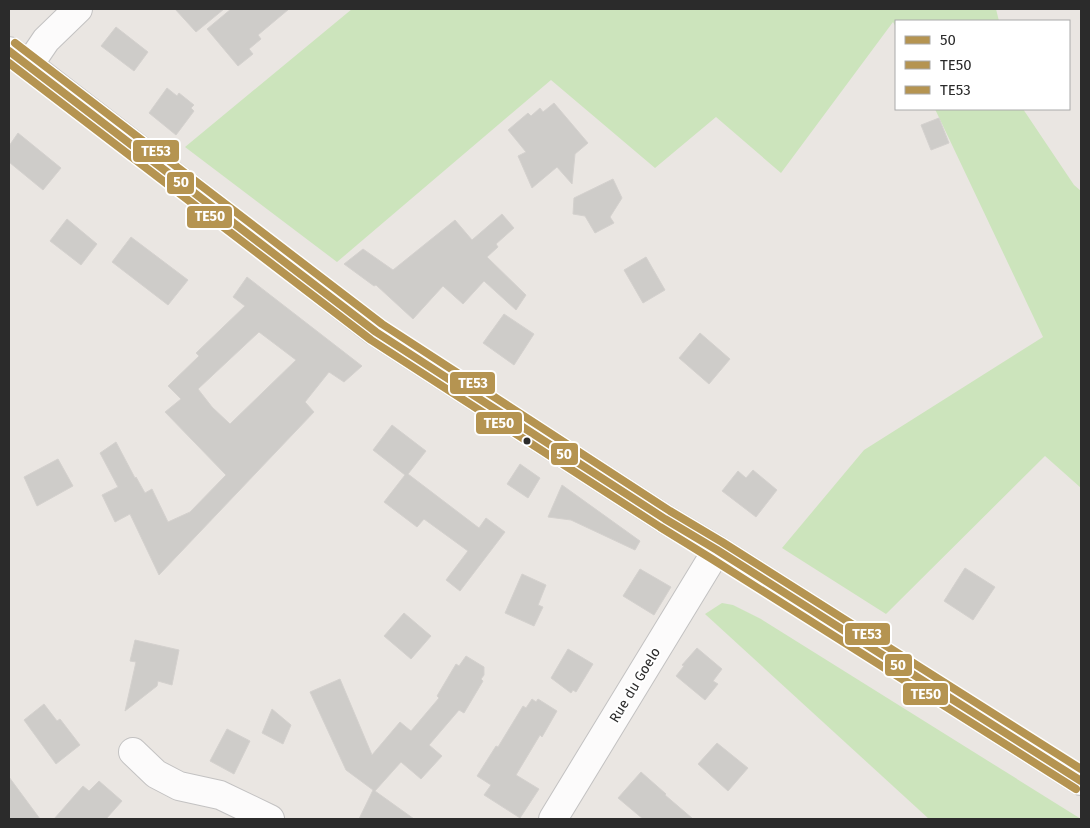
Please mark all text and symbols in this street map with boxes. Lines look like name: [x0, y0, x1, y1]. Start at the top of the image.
legend: [895, 20, 1070, 110]
text: 50: [940, 31, 956, 49]
text: TE50: [940, 56, 972, 74]
text: TE53: [940, 81, 971, 99]
line badge: TE53: [132, 139, 180, 163]
text: TE53: [141, 143, 171, 160]
line badge: 50: [166, 171, 195, 195]
text: 50: [173, 174, 189, 191]
line badge: TE50: [186, 205, 233, 229]
text: TE50: [195, 208, 225, 225]
line badge: TE53: [449, 371, 496, 395]
text: TE53: [458, 375, 488, 392]
line badge: TE50: [475, 411, 523, 435]
text: TE50: [484, 415, 514, 432]
unlabelled marker: [522, 436, 532, 446]
line badge: 50: [550, 442, 579, 466]
text: 50: [556, 446, 572, 463]
line badge: TE53: [844, 622, 891, 646]
text: TE53: [852, 626, 882, 643]
street label: Rue du Goelo: [606, 644, 664, 726]
line badge: 50: [884, 653, 913, 677]
text: 50: [890, 657, 906, 674]
line badge: TE50: [902, 682, 949, 706]
text: TE50: [911, 686, 941, 703]

